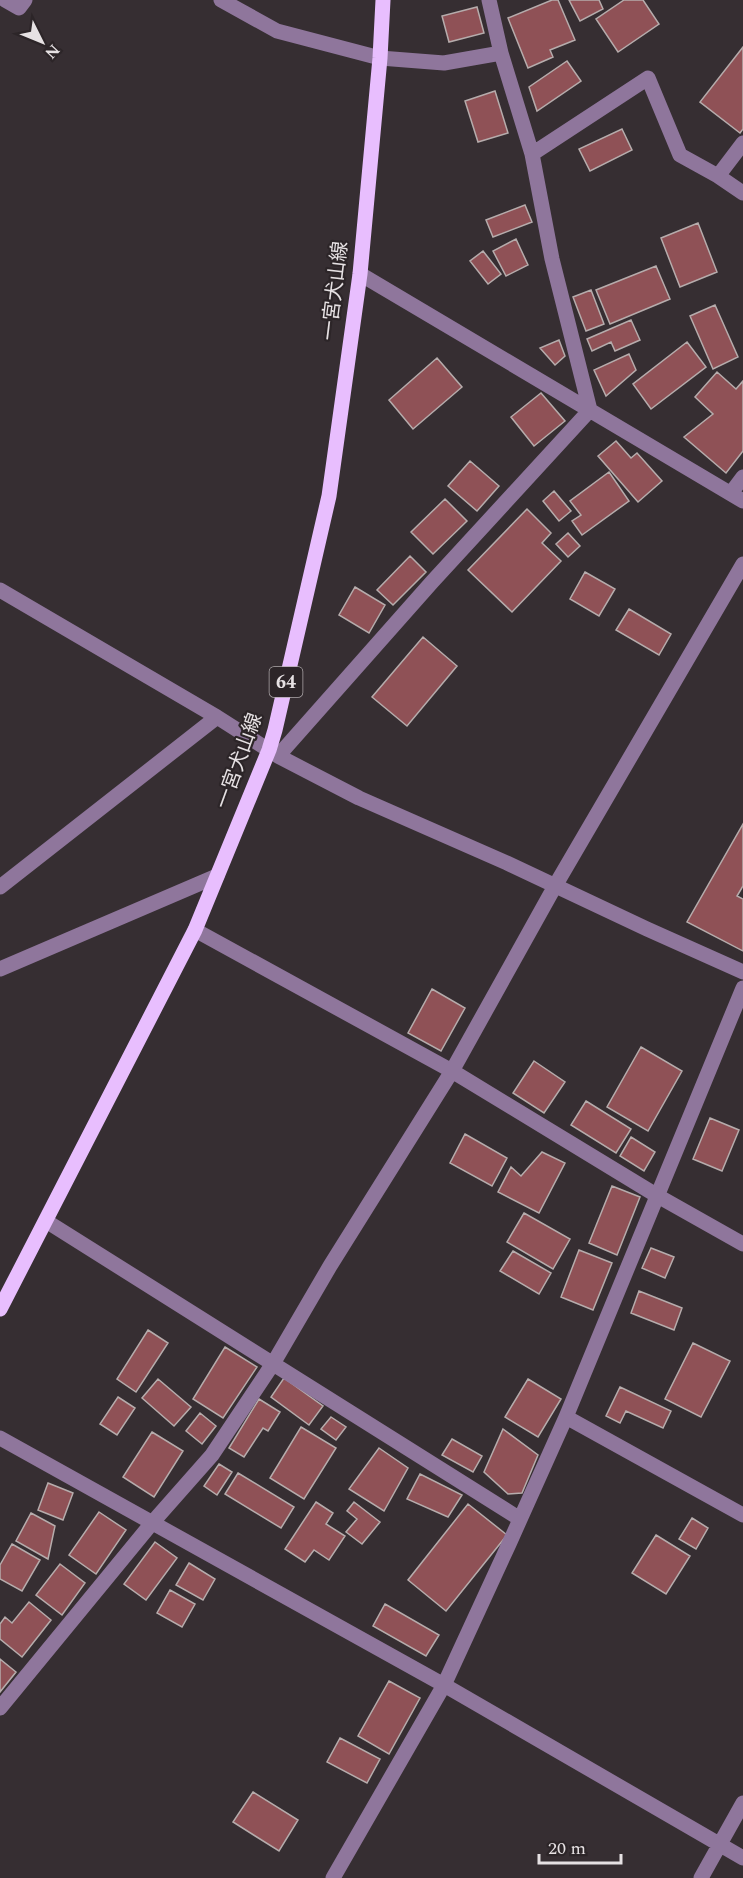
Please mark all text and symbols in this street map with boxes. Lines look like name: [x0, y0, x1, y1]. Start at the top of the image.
north arrow: [12, 12, 72, 72]
text: N: [39, 39, 65, 65]
street label: 一宮犬山線: [314, 240, 356, 342]
road number: 64: [270, 667, 302, 697]
street label: 一宮犬山線: [208, 709, 270, 813]
scale bar: [539, 1827, 622, 1865]
text: 20 m: [548, 1835, 586, 1862]

